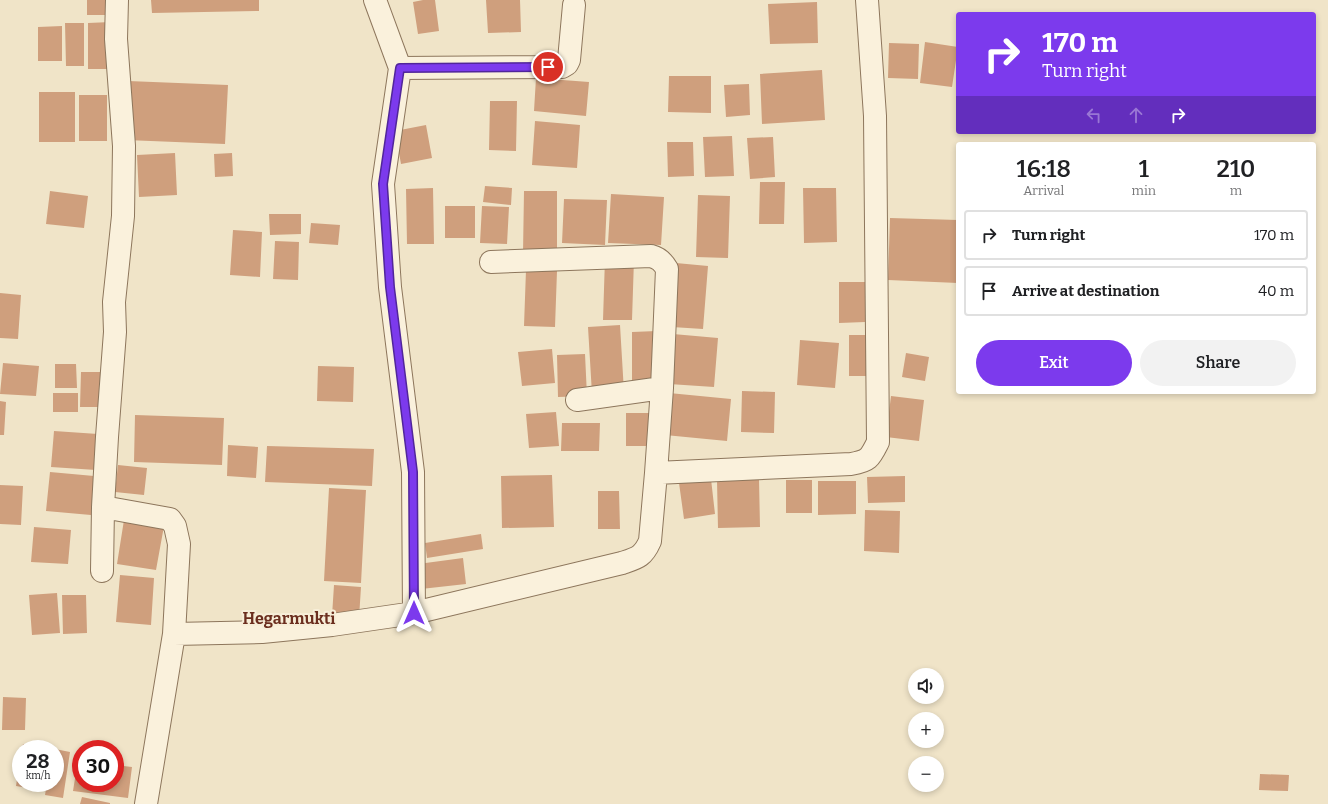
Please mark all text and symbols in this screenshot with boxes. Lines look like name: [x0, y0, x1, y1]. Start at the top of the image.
text: 170 m: [1042, 26, 1118, 59]
icon: right: [976, 28, 1028, 80]
pin: [531, 50, 565, 84]
icon: arrive: [537, 56, 559, 78]
text: Turn right: [1042, 60, 1127, 82]
icon: left: [1083, 104, 1105, 126]
icon: ahead: [1125, 104, 1147, 126]
icon: right: [1167, 104, 1189, 126]
text: 16:18: [1017, 155, 1071, 183]
text: 1: [1139, 155, 1149, 183]
text: 210: [1217, 155, 1255, 183]
text: Arrival: [1023, 183, 1064, 198]
text: min: [1132, 183, 1156, 198]
text: m: [1230, 183, 1242, 198]
icon: right: [978, 224, 1000, 246]
text: Turn right: [1012, 226, 1085, 244]
text: 170 m: [1254, 226, 1294, 244]
icon: arrive: [978, 280, 1000, 302]
text: Arrive at destination: [1012, 282, 1159, 300]
text: 40 m: [1258, 282, 1294, 300]
button: Exit: [976, 340, 1132, 386]
button: Share: [1140, 340, 1296, 386]
position arrow: [393, 592, 435, 634]
district label: Hegarmukti: [243, 609, 335, 628]
map controls: [908, 668, 944, 792]
button: sound: [908, 668, 944, 704]
button: +: [908, 712, 944, 748]
speed limit sign: 30: [72, 740, 124, 792]
text: 28: [26, 749, 50, 773]
button: −: [908, 756, 944, 792]
text: km/h: [26, 770, 50, 782]

